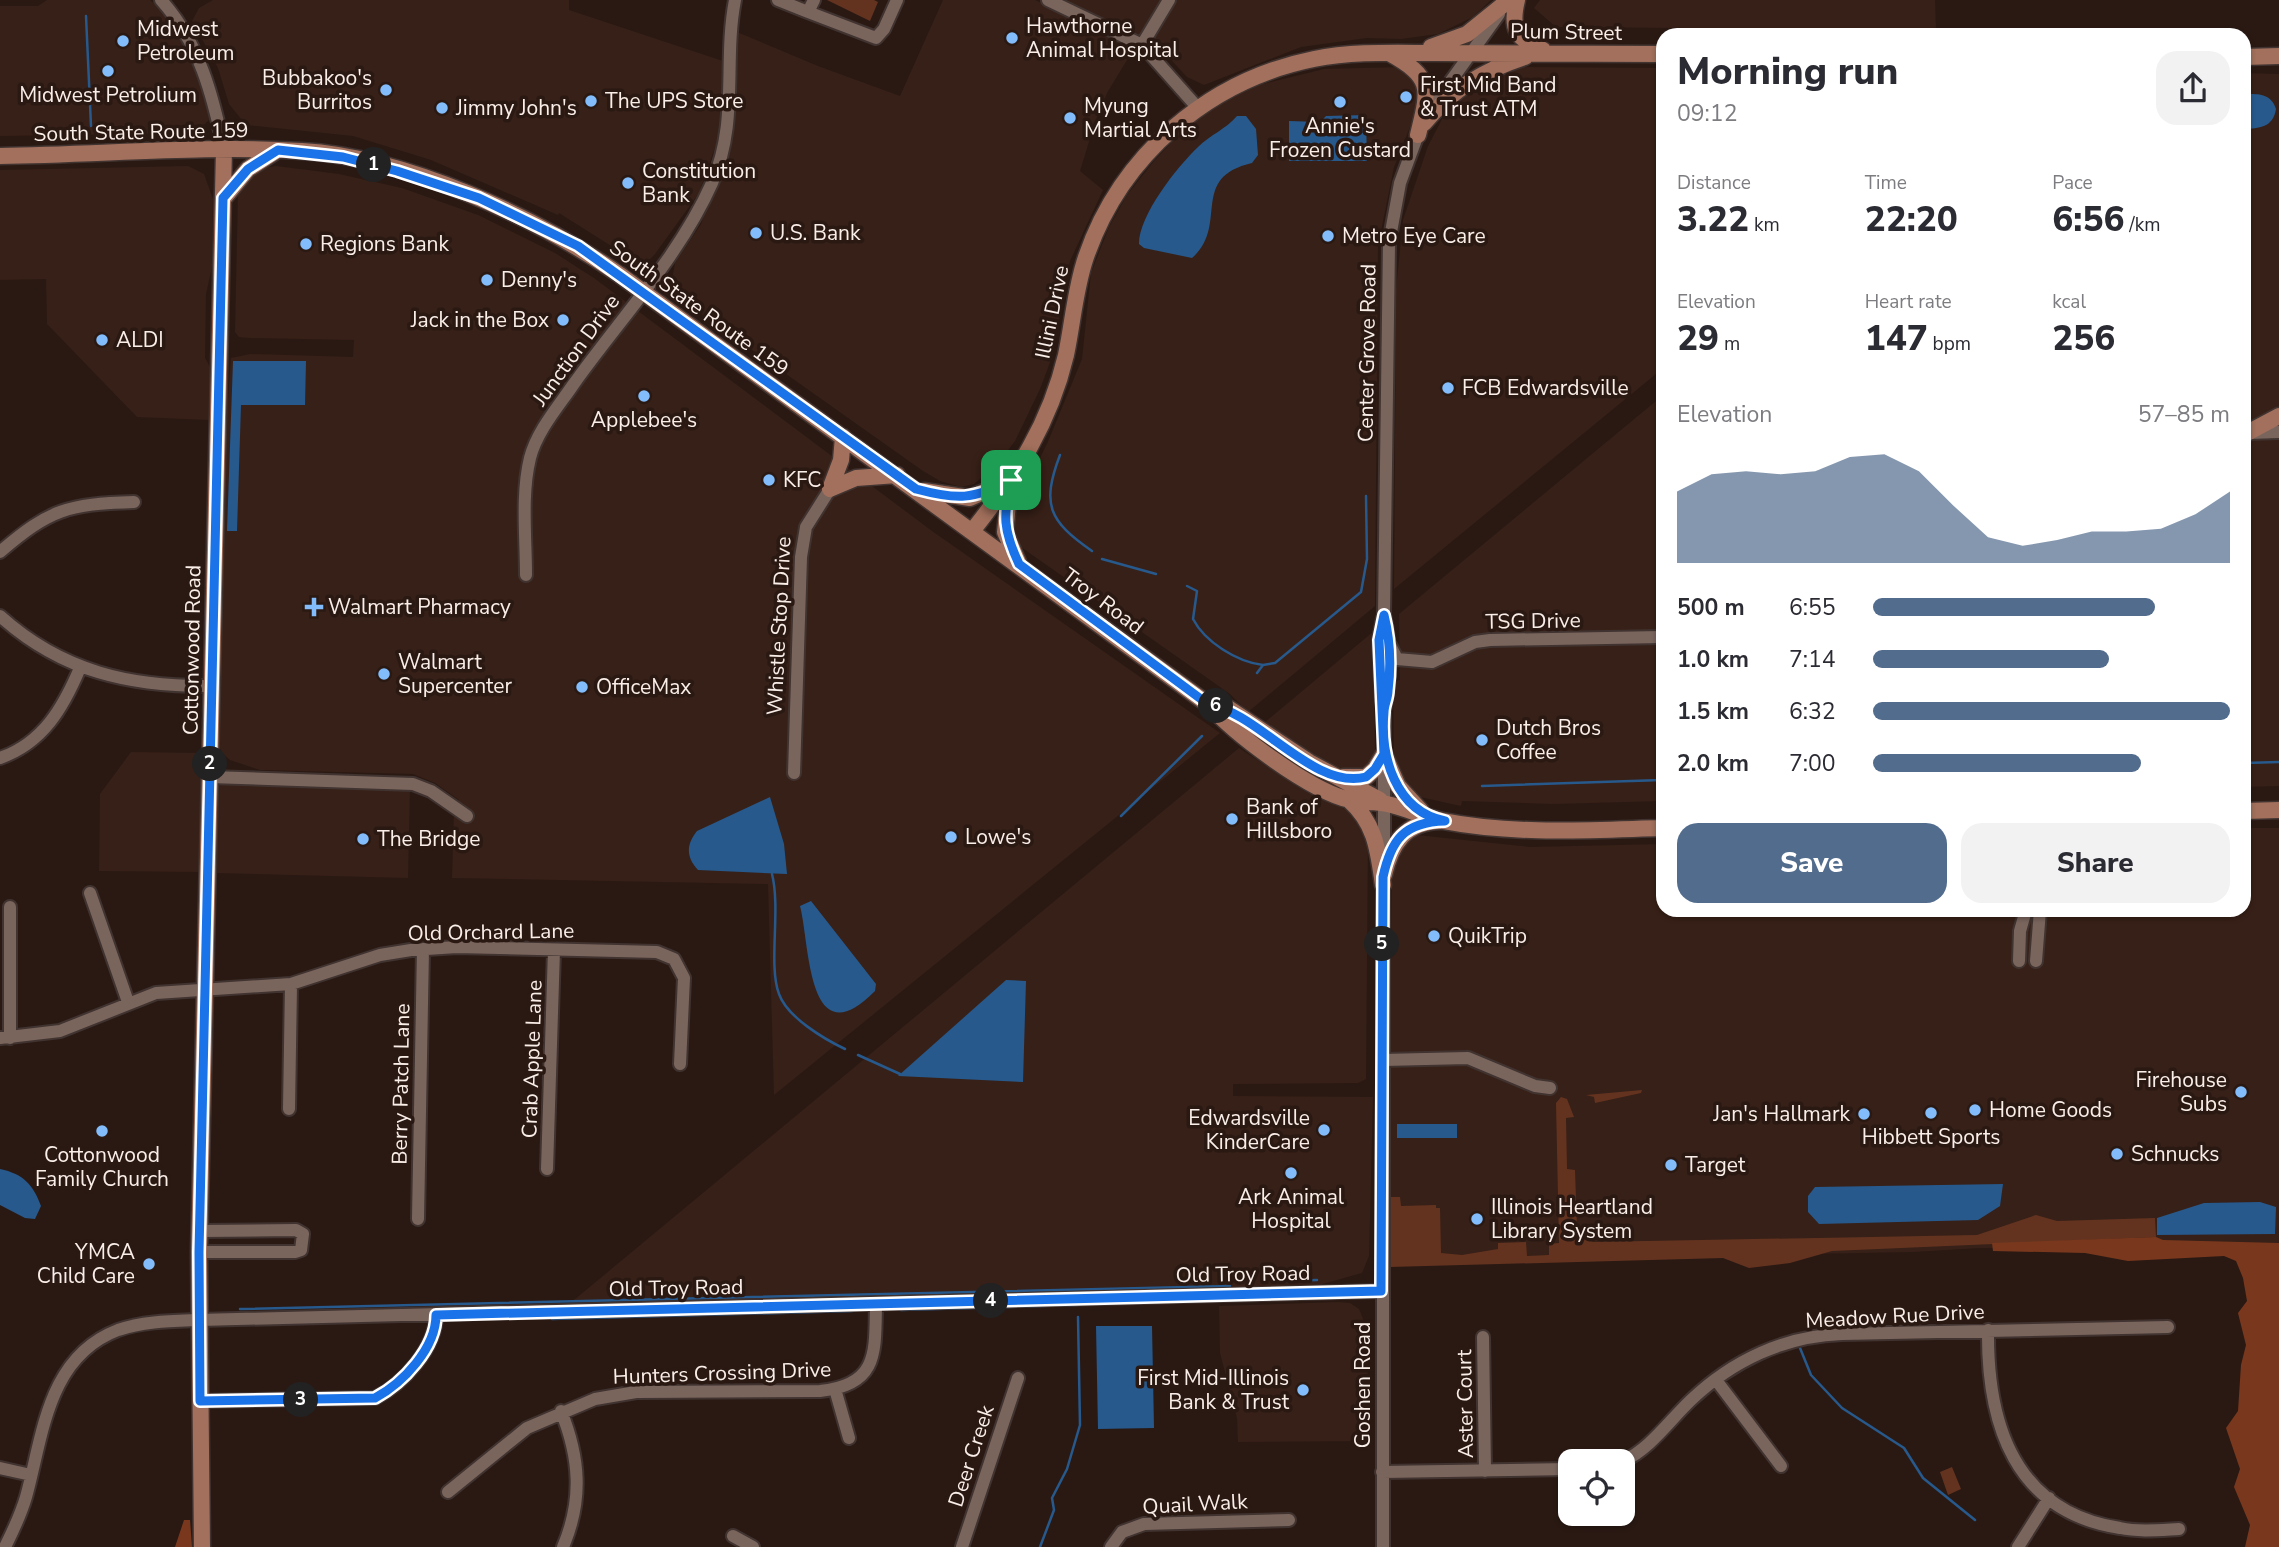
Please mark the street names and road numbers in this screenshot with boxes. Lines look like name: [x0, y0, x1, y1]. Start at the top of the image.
street label: Plum Street: [1510, 17, 1623, 47]
street label: South State Route 159: [33, 116, 249, 148]
street label: South State Route 159: [604, 233, 794, 383]
street label: Illini Drive: [1028, 263, 1076, 361]
street label: Center Grove Road: [1351, 264, 1383, 442]
street label: Junction Drive: [526, 289, 626, 412]
street label: Whistle Stop Drive: [760, 536, 798, 716]
street label: Troy Road: [1057, 561, 1149, 641]
street label: Cottonwood Road: [177, 565, 207, 735]
street label: TSG Drive: [1485, 606, 1581, 636]
street label: Old Orchard Lane: [407, 917, 575, 947]
street label: Crab Apple Lane: [515, 979, 549, 1139]
street label: Berry Patch Lane: [386, 1003, 416, 1165]
street label: Old Troy Road: [1175, 1259, 1311, 1289]
street label: Old Troy Road: [608, 1273, 744, 1303]
street label: Meadow Rue Drive: [1805, 1297, 1985, 1335]
street label: Goshen Road: [1349, 1322, 1377, 1448]
street label: Aster Court: [1450, 1349, 1480, 1459]
street label: Hunters Crossing Drive: [612, 1355, 832, 1391]
street label: Deer Creek: [941, 1401, 1001, 1510]
street label: Quail Walk: [1142, 1487, 1249, 1521]

